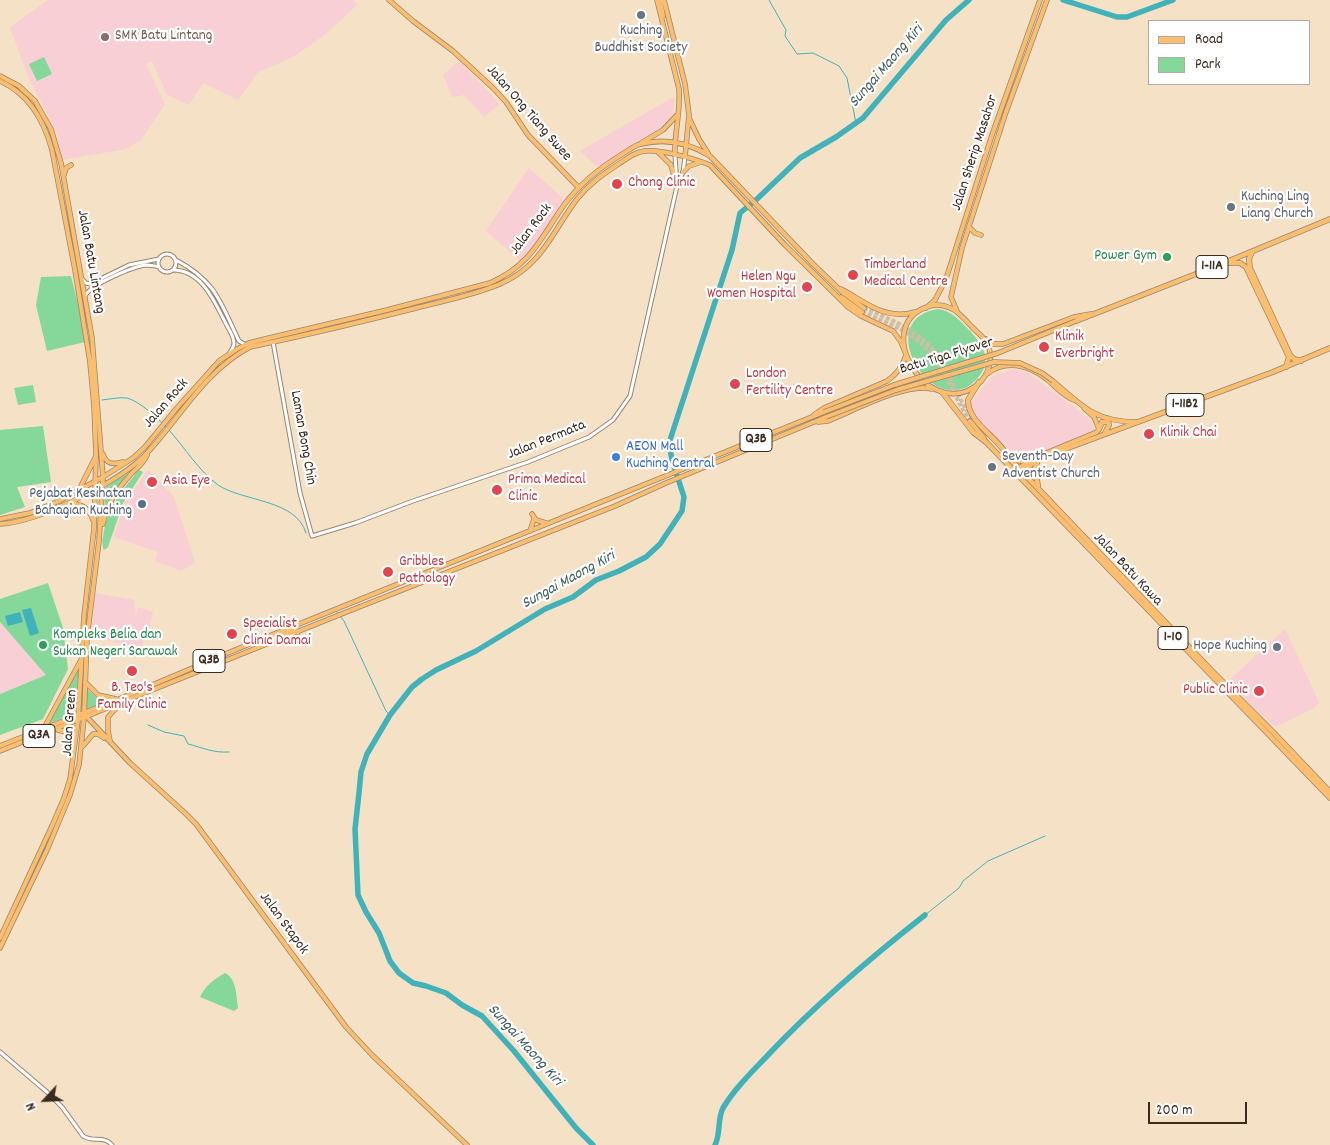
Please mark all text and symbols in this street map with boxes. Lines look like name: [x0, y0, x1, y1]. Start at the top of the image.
marker: Kuching Buddhist Society: [635, 9, 647, 21]
legend: [1148, 20, 1310, 85]
water label: Sungai Maong Kiri: [846, 22, 928, 112]
place label: Kuching Buddhist Society: [595, 23, 687, 58]
place label: SMK Batu Lintang: [115, 28, 212, 46]
text: Road: [1195, 29, 1223, 51]
marker: SMK Batu Lintang: [99, 31, 111, 43]
text: Park: [1195, 54, 1221, 76]
street label: Jalan Ong Tiang Swee: [481, 62, 575, 166]
street label: Jalan Sherip Masahor: [949, 93, 1003, 213]
place label: Chong Clinic: [628, 175, 695, 193]
marker: Chong Clinic: [610, 177, 624, 191]
place label: Kuching Ling Liang Church: [1241, 189, 1313, 224]
street label: Jalan Rock: [507, 201, 557, 259]
marker: Kuching Ling Liang Church: [1225, 201, 1237, 213]
street label: Jalan Batu Lintang: [72, 209, 108, 315]
place label: Power Gym: [1094, 248, 1157, 266]
marker: Power Gym: [1161, 251, 1173, 263]
road number: 1-11A: [1196, 256, 1228, 278]
place label: Timberland Medical Centre: [864, 257, 948, 292]
marker: Timberland Medical Centre: [846, 268, 860, 282]
place label: Helen Ngu Women Hospital: [707, 269, 796, 304]
marker: Helen Ngu Women Hospital: [800, 280, 814, 294]
place label: Klinik Everbright: [1055, 329, 1114, 364]
street label: Batu Tiga Flyover: [898, 334, 996, 380]
marker: Klinik Everbright: [1037, 340, 1051, 354]
place label: London Fertility Centre: [746, 366, 833, 401]
street label: Jalan Rock: [141, 376, 193, 432]
marker: London Fertility Centre: [728, 377, 742, 391]
street label: Laman Bong Chin: [285, 389, 319, 487]
road number: 1-11B2: [1166, 394, 1204, 416]
street label: Jalan Permata: [505, 417, 589, 465]
place label: Klinik Chai: [1160, 425, 1217, 443]
marker: Klinik Chai: [1142, 427, 1156, 441]
road number: Q3B: [740, 428, 772, 452]
place label: AEON Mall Kuching Central: [626, 439, 715, 474]
place label: Seventh-Day Adventist Church: [1002, 449, 1100, 484]
marker: AEON Mall Kuching Central: [610, 451, 622, 463]
marker: Seventh-Day Adventist Church: [986, 461, 998, 473]
place label: Prima Medical Clinic: [508, 472, 586, 507]
place label: Asia Eye: [163, 473, 210, 491]
marker: Asia Eye: [145, 475, 159, 489]
marker: Prima Medical Clinic: [490, 483, 504, 497]
place label: Pejabat Kesihatan Bahagian Kuching: [29, 486, 132, 521]
marker: Pejabat Kesihatan Bahagian Kuching: [136, 498, 148, 510]
street label: Jalan Batu Kawa: [1088, 530, 1166, 610]
water label: Sungai Maong Kiri: [519, 547, 619, 615]
place label: Gribbles Pathology: [399, 554, 455, 589]
marker: Gribbles Pathology: [381, 565, 395, 579]
place label: Specialist Clinic Damai: [243, 616, 311, 651]
road number: 1-10: [1158, 626, 1188, 650]
place label: Kompleks Belia dan Sukan Negeri Sarawak: [53, 627, 178, 662]
marker: Specialist Clinic Damai: [225, 627, 239, 641]
place label: Hope Kuching: [1193, 638, 1267, 656]
marker: Kompleks Belia dan Sukan Negeri Sarawak: [37, 639, 49, 651]
marker: Hope Kuching: [1271, 641, 1283, 653]
road number: Q3B: [193, 649, 225, 672]
marker: B. Teo's Family Clinic: [125, 664, 139, 678]
place label: B. Teo's Family Clinic: [97, 680, 167, 715]
place label: Public Clinic: [1183, 682, 1248, 700]
marker: Public Clinic: [1252, 684, 1266, 698]
street label: Jalan Green: [60, 689, 82, 757]
road number: Q3A: [23, 724, 55, 748]
street label: Jalan Stapok: [254, 889, 312, 959]
water label: Sungai Maong Kiri: [482, 1001, 566, 1091]
north arrow: [20, 1075, 70, 1125]
scale bar: [1150, 1092, 1249, 1124]
text: N: [21, 1099, 42, 1114]
text: 200 m: [1156, 1100, 1193, 1122]

